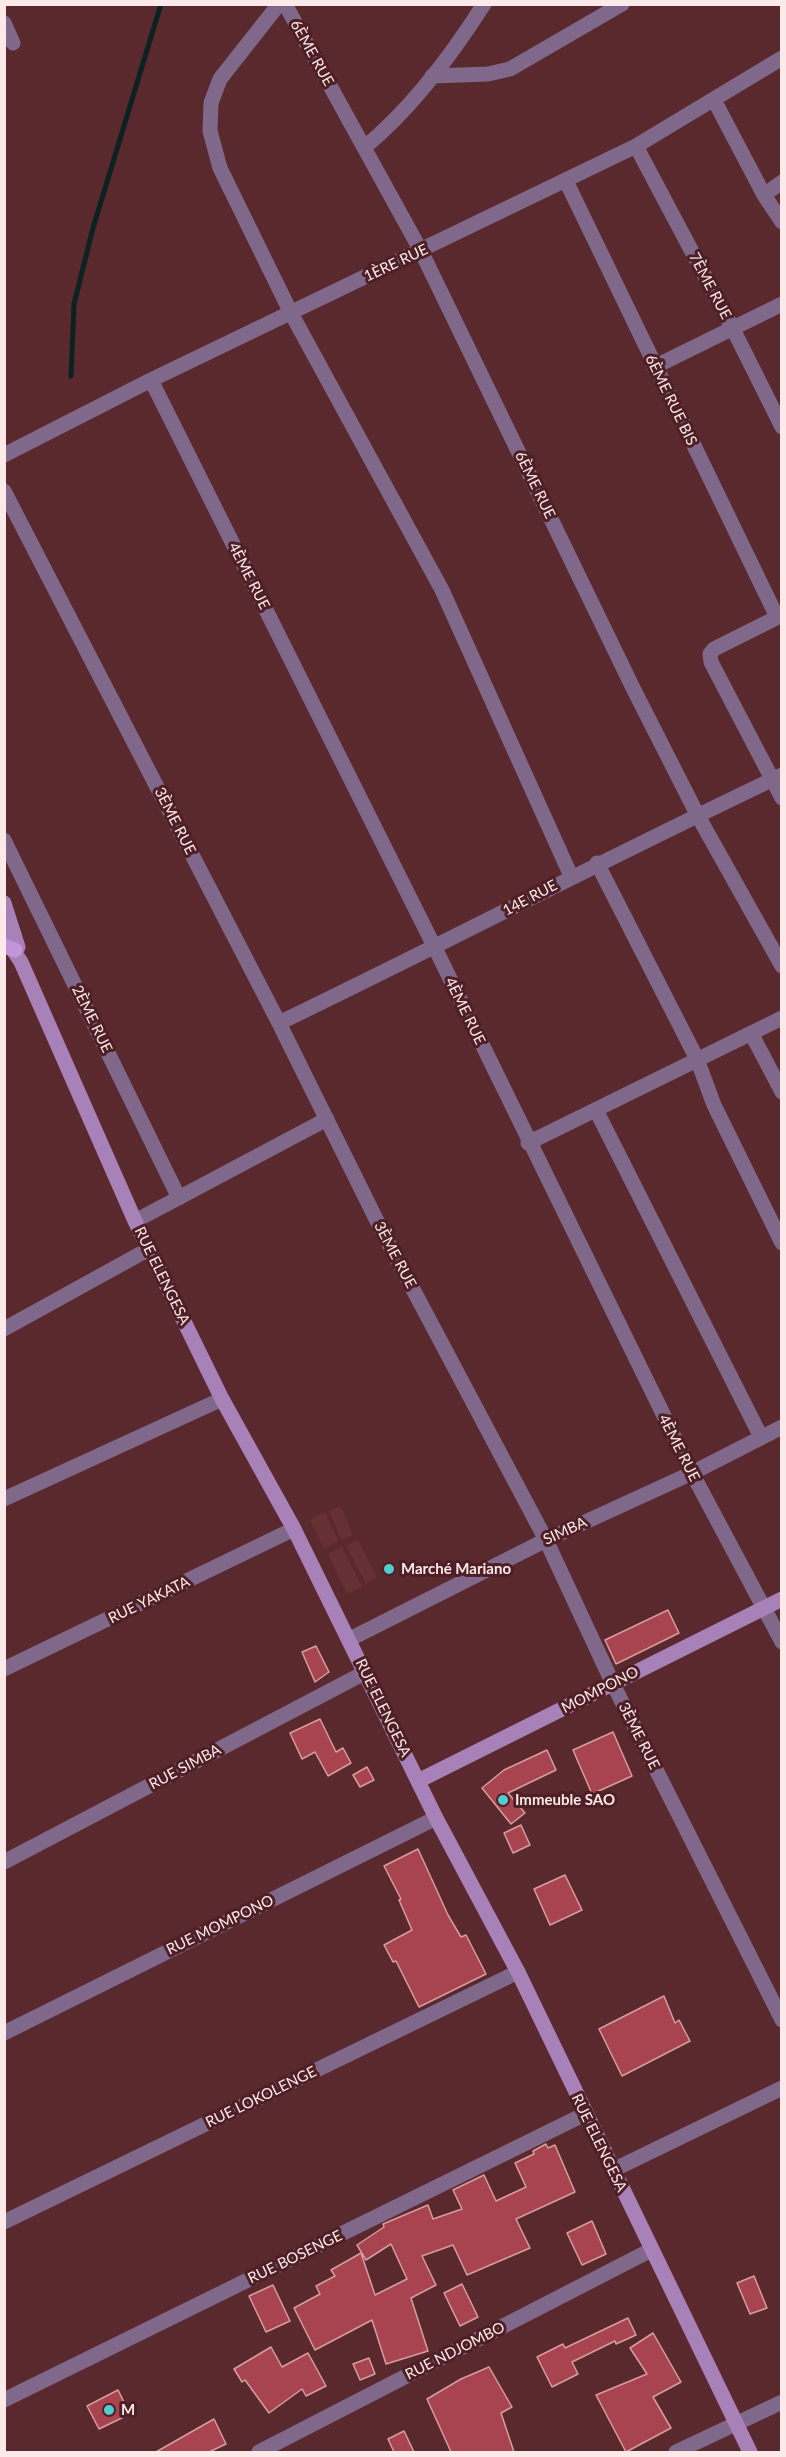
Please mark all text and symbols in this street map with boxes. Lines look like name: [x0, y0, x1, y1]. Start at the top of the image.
street label: 6ÈME RUE: [286, 17, 338, 89]
street label: 1ÈRE RUE: [361, 240, 431, 286]
street label: 7ÈME RUE: [685, 250, 735, 322]
street label: 6ÈME RUE BIS: [641, 352, 701, 448]
street label: 6ÈME RUE: [511, 448, 559, 522]
street label: 4ÈME RUE: [224, 539, 274, 613]
street label: 3ÈME RUE: [150, 784, 200, 858]
street label: 14E RUE: [500, 876, 560, 920]
street label: 4ÈME RUE: [441, 974, 489, 1048]
street label: 2ÈME RUE: [68, 982, 116, 1056]
street label: 3ÈME RUE: [370, 1219, 420, 1291]
street label: RUE ELENGESA: [130, 1224, 194, 1328]
street label: 4ÈME RUE: [654, 1411, 704, 1485]
street label: SIMBA: [540, 1513, 590, 1549]
place label: Marché Mariano: [401, 1560, 511, 1578]
marker: Marché Mariano: [382, 1562, 396, 1576]
street label: RUE YAKATA: [105, 1573, 193, 1627]
street label: RUE ELENGESA: [351, 1656, 415, 1760]
street label: MOMPONO: [558, 1663, 642, 1717]
street label: 3ÈME RUE: [614, 1699, 664, 1773]
street label: RUE SIMBA: [146, 1741, 224, 1793]
place label: Immeuble SAO: [515, 1791, 615, 1809]
marker: Immeuble SAO: [496, 1793, 510, 1807]
street label: RUE MOMPONO: [163, 1891, 277, 1959]
street label: RUE LOKOLENGE: [203, 2062, 319, 2132]
street label: RUE ELENGESA: [567, 2091, 631, 2195]
street label: RUE BOSENGE: [245, 2226, 345, 2288]
street label: RUE NDJOMBO: [402, 2318, 508, 2384]
place label: M: [121, 2401, 135, 2419]
marker: M: [102, 2403, 116, 2417]

